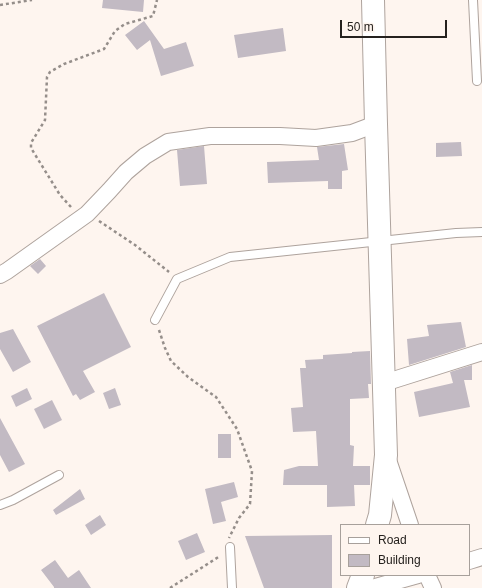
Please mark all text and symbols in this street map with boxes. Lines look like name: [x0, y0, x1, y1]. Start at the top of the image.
scale bar: [342, 12, 449, 38]
text: 50 m: [347, 20, 374, 34]
legend: [340, 524, 470, 576]
text: Road: [378, 533, 407, 547]
text: Building: [378, 553, 421, 567]

